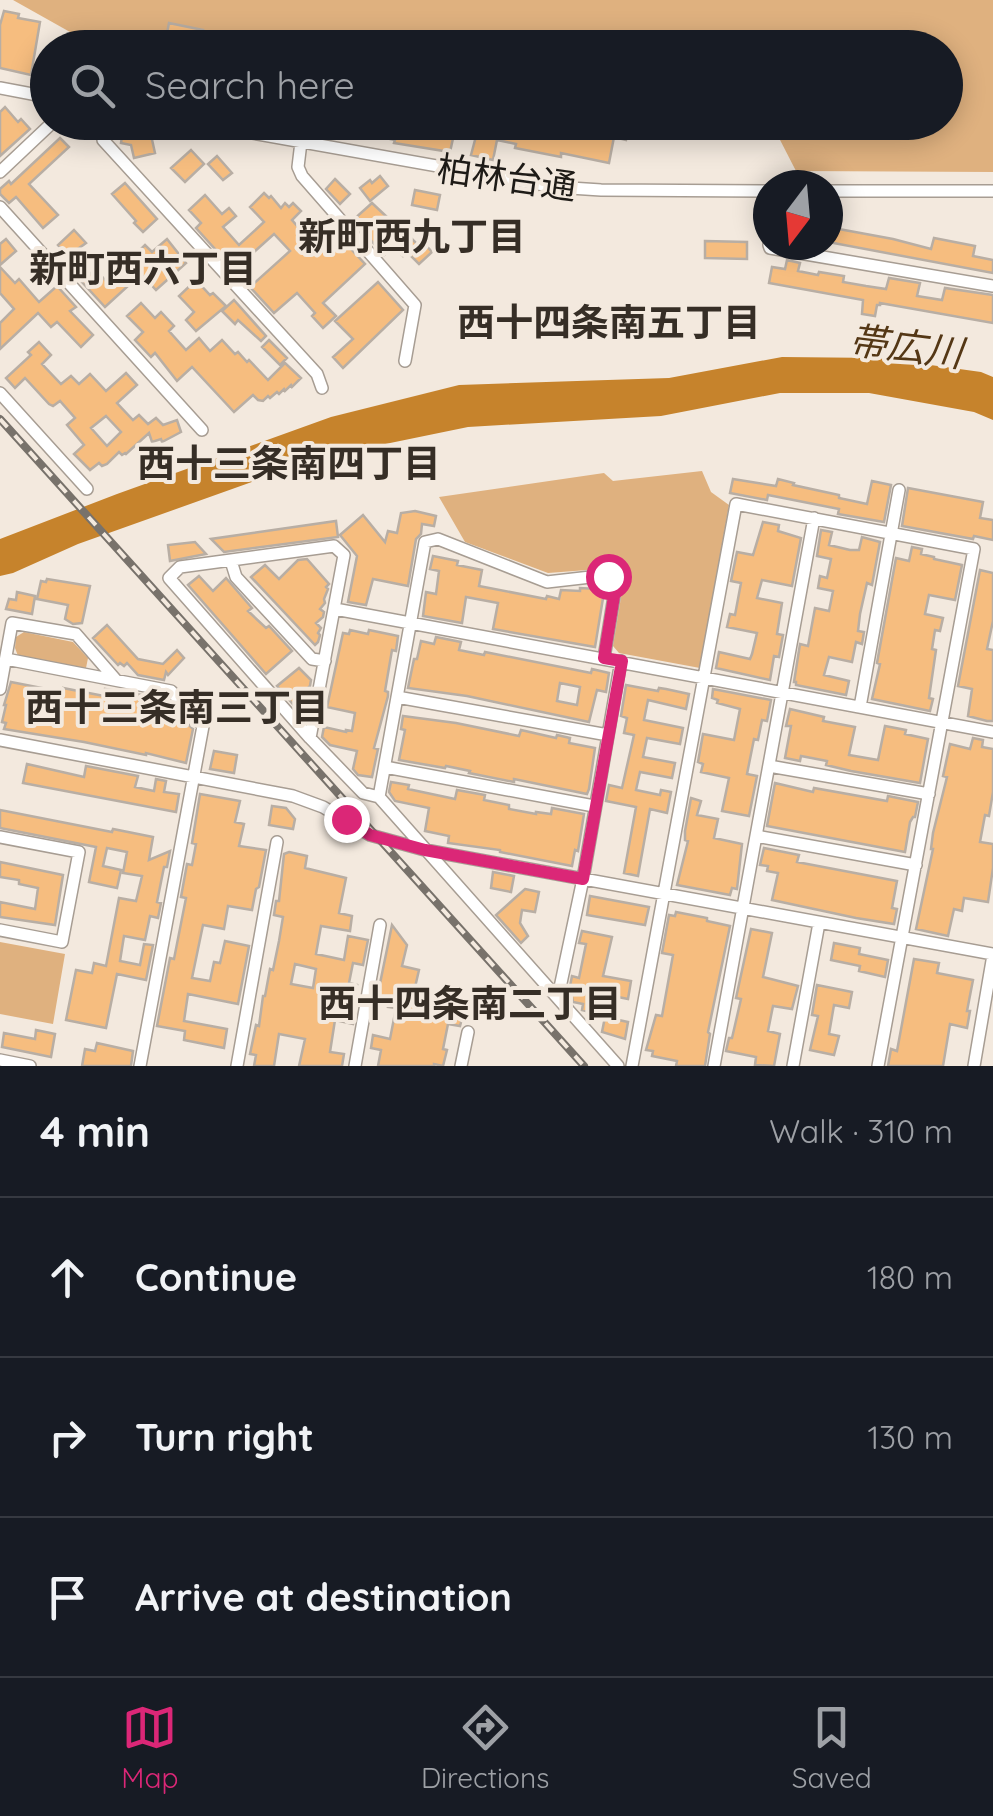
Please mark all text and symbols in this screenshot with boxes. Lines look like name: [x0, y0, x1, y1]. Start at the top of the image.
search box: [30, 30, 963, 140]
icon: search: [65, 58, 120, 113]
text: Search here: [145, 61, 355, 109]
street label: 柏林台通: [435, 145, 579, 209]
north arrow: [753, 170, 843, 260]
district label: 新町西九丁目: [298, 212, 526, 260]
district label: 新町西六丁目: [29, 244, 257, 292]
district label: 西十四条南五丁目: [457, 298, 761, 346]
water label: 帯広川: [846, 315, 969, 377]
district label: 西十三条南四丁目: [137, 439, 441, 487]
route start: [586, 554, 632, 600]
district label: 西十三条南三丁目: [25, 683, 329, 731]
route end: [324, 797, 370, 843]
district label: 西十四条南二丁目: [318, 979, 622, 1027]
text: 4 min: [40, 1105, 150, 1158]
text: Walk · 310 m: [769, 1111, 953, 1151]
icon: ahead: [40, 1250, 95, 1305]
text: Continue: [135, 1253, 297, 1301]
text: 180 m: [867, 1257, 953, 1297]
icon: right: [40, 1410, 95, 1465]
text: Turn right: [135, 1413, 314, 1461]
text: 130 m: [867, 1417, 953, 1457]
icon: arrive: [40, 1570, 95, 1625]
text: Arrive at destination: [135, 1573, 512, 1621]
tab: Map: [121, 1700, 178, 1795]
tab: Directions: [421, 1700, 549, 1795]
tab: Saved: [792, 1700, 872, 1795]

